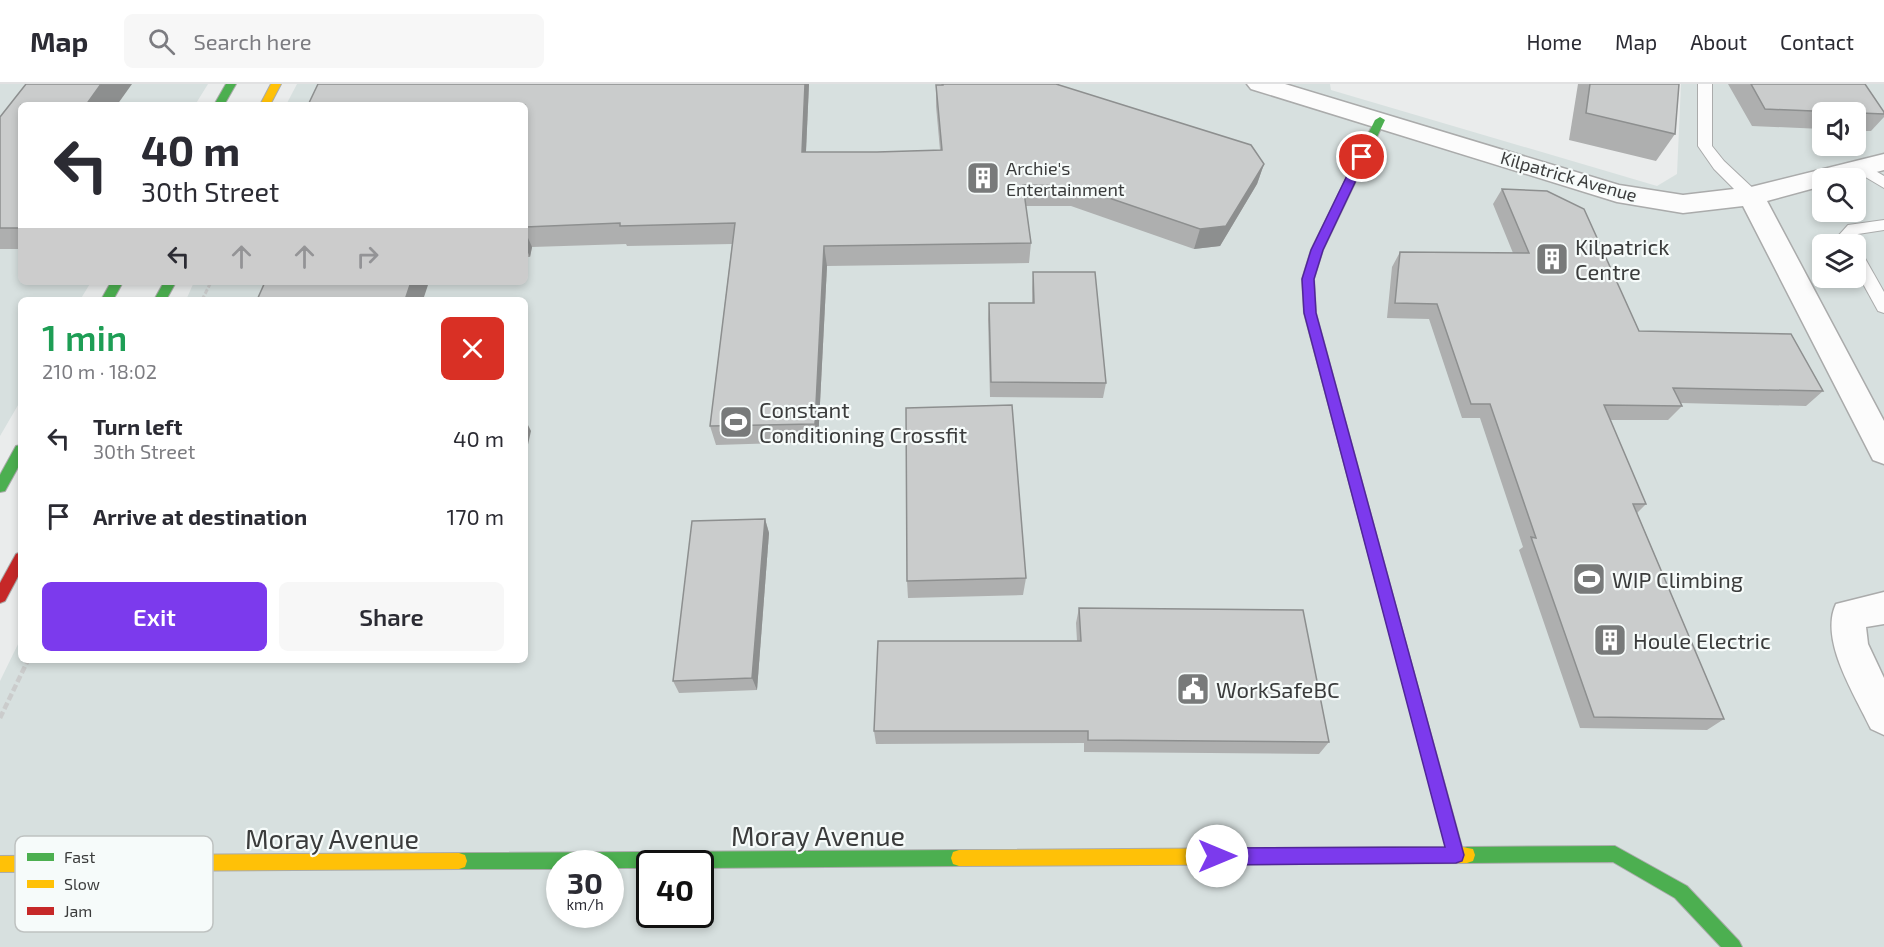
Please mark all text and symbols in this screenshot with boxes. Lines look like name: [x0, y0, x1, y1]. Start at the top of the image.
search box: [124, 14, 544, 68]
text: Map: [30, 24, 88, 58]
icon: search: [145, 25, 178, 58]
text: Search here: [193, 28, 312, 54]
text: Home: [1526, 29, 1582, 54]
text: Map: [1615, 29, 1657, 54]
text: About: [1690, 29, 1747, 54]
text: Contact: [1780, 29, 1854, 54]
map controls: [1812, 102, 1866, 288]
button: sound: [1812, 102, 1866, 156]
text: 40 m: [141, 124, 240, 174]
icon: left: [42, 126, 120, 204]
pin: [1336, 131, 1387, 182]
icon: arrive: [1345, 140, 1378, 173]
street label: Kilpatrick Avenue: [1498, 146, 1640, 206]
place label: Archie's Entertainment: [1006, 157, 1125, 200]
building icon: Archie's Entertainment: [965, 160, 1001, 196]
button: search: [1812, 168, 1866, 222]
text: 30th Street: [141, 175, 279, 207]
place label: Kilpatrick Centre: [1575, 233, 1669, 284]
button: layers: [1812, 234, 1866, 288]
icon: left: [162, 240, 195, 273]
icon: ahead: [225, 240, 258, 273]
icon: ahead: [288, 240, 321, 273]
icon: right: [351, 240, 384, 273]
building icon: Kilpatrick Centre: [1534, 241, 1570, 277]
text: 1 min: [42, 315, 127, 358]
button: close: [441, 317, 504, 380]
text: 210 m · 18:02: [42, 359, 157, 383]
place label: Constant Conditioning Crossfit: [759, 396, 967, 447]
sports icon: Constant Conditioning Crossfit: [718, 404, 754, 440]
text: Turn left: [93, 413, 182, 439]
icon: left: [42, 422, 75, 455]
text: 40 m: [453, 425, 504, 451]
text: 30th Street: [93, 439, 195, 463]
icon: arrive: [42, 500, 75, 533]
text: Arrive at destination: [93, 503, 307, 529]
text: 170 m: [447, 503, 504, 529]
sports icon: WIP Climbing: [1571, 561, 1607, 597]
place label: WIP Climbing: [1612, 566, 1743, 592]
button: Exit: [42, 582, 267, 651]
button: Share: [279, 582, 504, 651]
building icon: Houle Electric: [1592, 622, 1628, 658]
place label: Houle Electric: [1633, 627, 1771, 653]
public building icon: WorkSafeBC: [1175, 671, 1211, 707]
place label: WorkSafeBC: [1216, 676, 1340, 702]
street label: Moray Avenue: [731, 819, 905, 852]
street label: Moray Avenue: [245, 822, 419, 855]
position arrow: [1185, 824, 1249, 888]
legend: [15, 836, 213, 932]
text: Fast: [64, 847, 95, 866]
speed limit sign: 40: [636, 850, 714, 928]
text: 30: [567, 864, 603, 900]
text: Slow: [64, 874, 100, 893]
text: km/h: [566, 895, 604, 913]
text: Jam: [64, 901, 92, 920]

